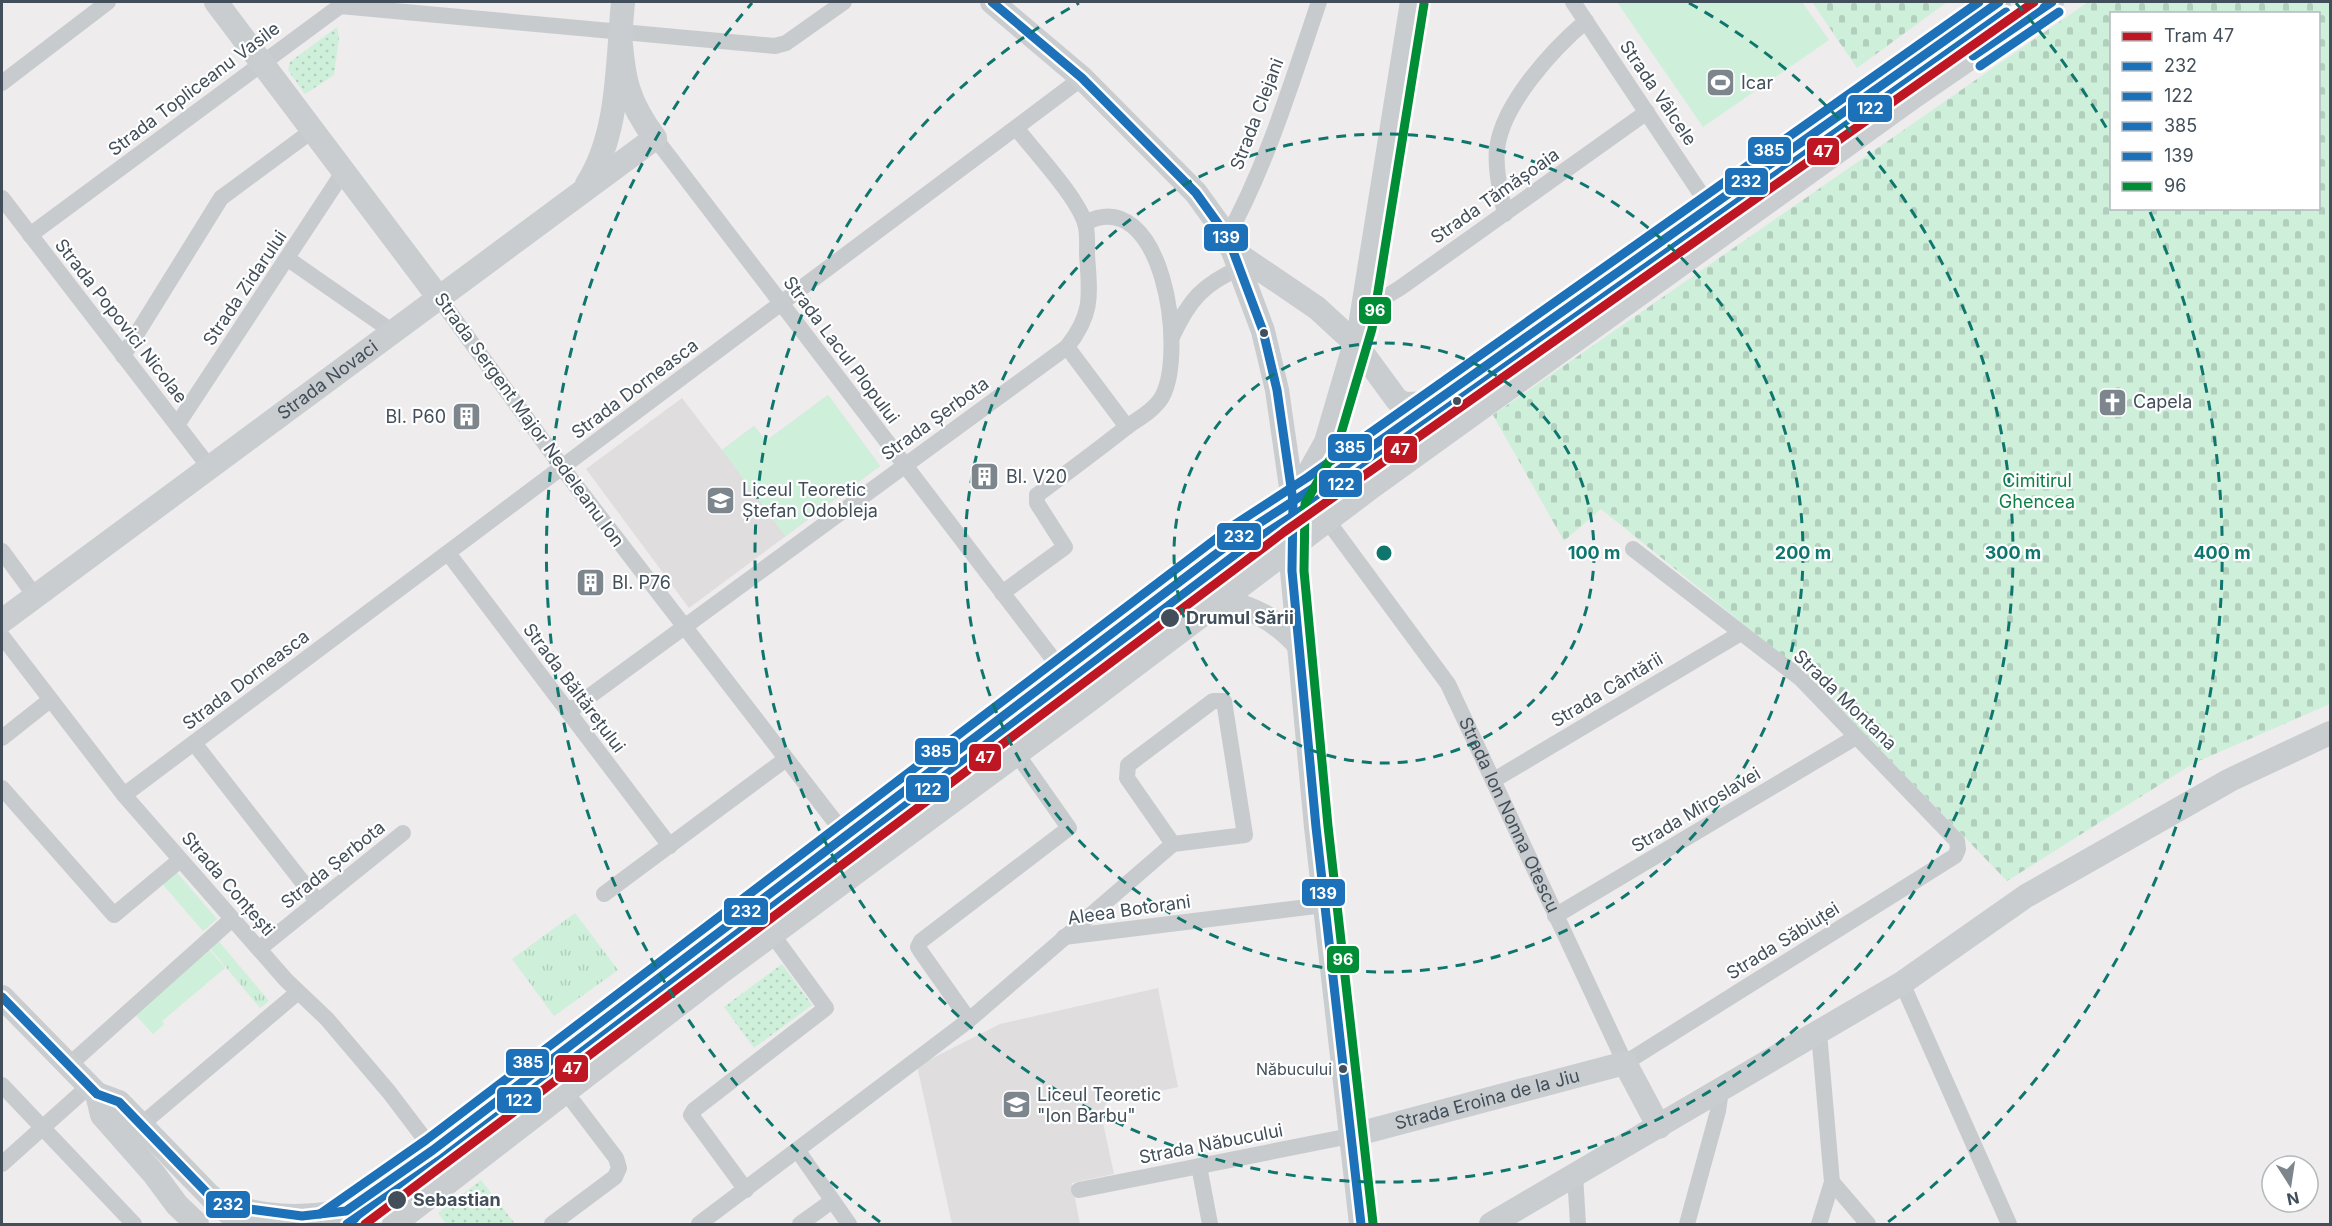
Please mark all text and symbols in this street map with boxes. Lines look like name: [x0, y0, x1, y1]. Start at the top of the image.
legend: [2110, 12, 2320, 210]
street label: Strada Topliceanu Vasile: [104, 17, 283, 160]
text: Tram 47: [2164, 25, 2234, 46]
street label: Strada Vâlcele: [1616, 36, 1701, 149]
street label: Strada Clejani: [1226, 55, 1287, 173]
text: 232: [2164, 55, 2197, 76]
sports icon: Icar: [1704, 67, 1736, 99]
place label: Icar: [1741, 72, 1773, 93]
text: 122: [2164, 85, 2193, 106]
line badge: 122: [1847, 94, 1893, 123]
text: 122: [1856, 98, 1884, 118]
text: 385: [2164, 115, 2197, 136]
line badge: 385: [1747, 136, 1792, 165]
line badge: 47: [1806, 137, 1840, 166]
text: 385: [1754, 140, 1784, 160]
text: 47: [1813, 141, 1833, 161]
street label: Strada Tămășoaia: [1426, 143, 1564, 249]
text: 139: [2164, 145, 2194, 166]
line badge: 232: [1724, 167, 1769, 196]
text: 232: [1731, 171, 1761, 191]
text: 96: [2164, 175, 2186, 196]
line badge: 139: [1203, 223, 1249, 252]
street label: Strada Zidarului: [198, 226, 291, 349]
text: 139: [1212, 227, 1240, 247]
street label: Strada Popovici Nicolae: [51, 235, 192, 407]
street label: Strada Lacul Plopului: [779, 272, 904, 427]
street label: Strada Sergent Major Nedeleanu Ion: [430, 289, 629, 551]
line badge: 96: [1358, 296, 1392, 325]
text: 96: [1365, 300, 1385, 320]
unlabelled marker: [1258, 327, 1270, 339]
street label: Strada Dorneasca: [567, 334, 702, 443]
street label: Strada Novaci: [273, 336, 382, 424]
street label: Strada Șerbota: [877, 373, 993, 465]
church icon: Capela: [2096, 386, 2128, 418]
place label: Capela: [2133, 391, 2192, 412]
unlabelled marker: [1451, 395, 1463, 407]
building icon: Bl. P60: [451, 401, 483, 433]
place label: Bl. P60: [386, 406, 446, 427]
line badge: 385: [1327, 433, 1373, 462]
line badge: 47: [1383, 435, 1418, 464]
text: 385: [1335, 437, 1365, 457]
text: 47: [1390, 439, 1410, 459]
building icon: Bl. V20: [969, 461, 1001, 493]
place label: Bl. V20: [1006, 466, 1067, 487]
line badge: 122: [1318, 469, 1363, 498]
park label: Cimitirul Ghencea: [1999, 470, 2075, 512]
text: 122: [1327, 474, 1355, 494]
place label: Liceul Teoretic Ștefan Odobleja: [742, 479, 878, 522]
school or university icon: Liceul Teoretic Ștefan Odobleja: [705, 484, 737, 516]
line badge: 232: [1216, 522, 1262, 551]
text: 232: [1224, 526, 1254, 546]
text: 100 m: [1568, 542, 1620, 563]
text: 200 m: [1775, 542, 1831, 563]
text: 300 m: [1985, 542, 2041, 563]
text: 400 m: [2193, 542, 2251, 563]
centre of rings: [1374, 543, 1394, 563]
building icon: Bl. P76: [575, 567, 607, 599]
place label: Bl. P76: [612, 572, 671, 593]
marker: Drumul Sării: [1159, 607, 1181, 629]
place label: Drumul Sării: [1186, 607, 1294, 628]
street label: Strada Băltărețului: [518, 619, 630, 757]
street label: Strada Dorneasca: [178, 625, 313, 734]
street label: Strada Montana: [1789, 645, 1901, 754]
street label: Strada Cântării: [1547, 648, 1666, 731]
street label: Strada Ion Nonna Otescu: [1455, 713, 1564, 915]
line badge: 385: [914, 737, 959, 766]
text: 385: [921, 741, 951, 761]
line badge: 47: [968, 743, 1002, 772]
text: 47: [975, 747, 995, 767]
street label: Strada Miroslavei: [1627, 763, 1764, 856]
line badge: 122: [905, 774, 950, 803]
text: 122: [914, 779, 942, 799]
street label: Strada Șerbota: [277, 816, 389, 914]
street label: Strada Conțești: [177, 827, 279, 941]
line badge: 139: [1301, 878, 1346, 907]
text: 139: [1309, 883, 1337, 903]
street label: Aleea Botorani: [1066, 890, 1192, 929]
line badge: 232: [723, 897, 769, 926]
street label: Strada Săbiuței: [1723, 898, 1843, 984]
text: 232: [731, 901, 761, 921]
line badge: 96: [1326, 945, 1360, 974]
text: 96: [1333, 949, 1353, 969]
line badge: 385: [505, 1048, 550, 1077]
text: 385: [513, 1052, 543, 1072]
line badge: 47: [554, 1054, 589, 1083]
text: 47: [562, 1058, 582, 1078]
place label: Năbucului: [1256, 1059, 1332, 1079]
marker: Năbucului: [1337, 1063, 1349, 1075]
street label: Strada Eroina de la Jiu: [1392, 1065, 1582, 1134]
place label: Liceul Teoretic "Ion Barbu": [1037, 1084, 1161, 1126]
line badge: 122: [496, 1086, 542, 1114]
school or university icon: Liceul Teoretic "Ion Barbu": [1000, 1089, 1032, 1121]
text: 122: [505, 1090, 533, 1110]
street label: Strada Năbucului: [1137, 1119, 1285, 1168]
north arrow: [2260, 1154, 2320, 1214]
text: N: [2285, 1188, 2301, 1210]
marker: Sebastian: [386, 1189, 408, 1211]
place label: Sebastian: [413, 1189, 501, 1210]
line badge: 232: [205, 1190, 251, 1219]
text: 232: [213, 1194, 243, 1214]

